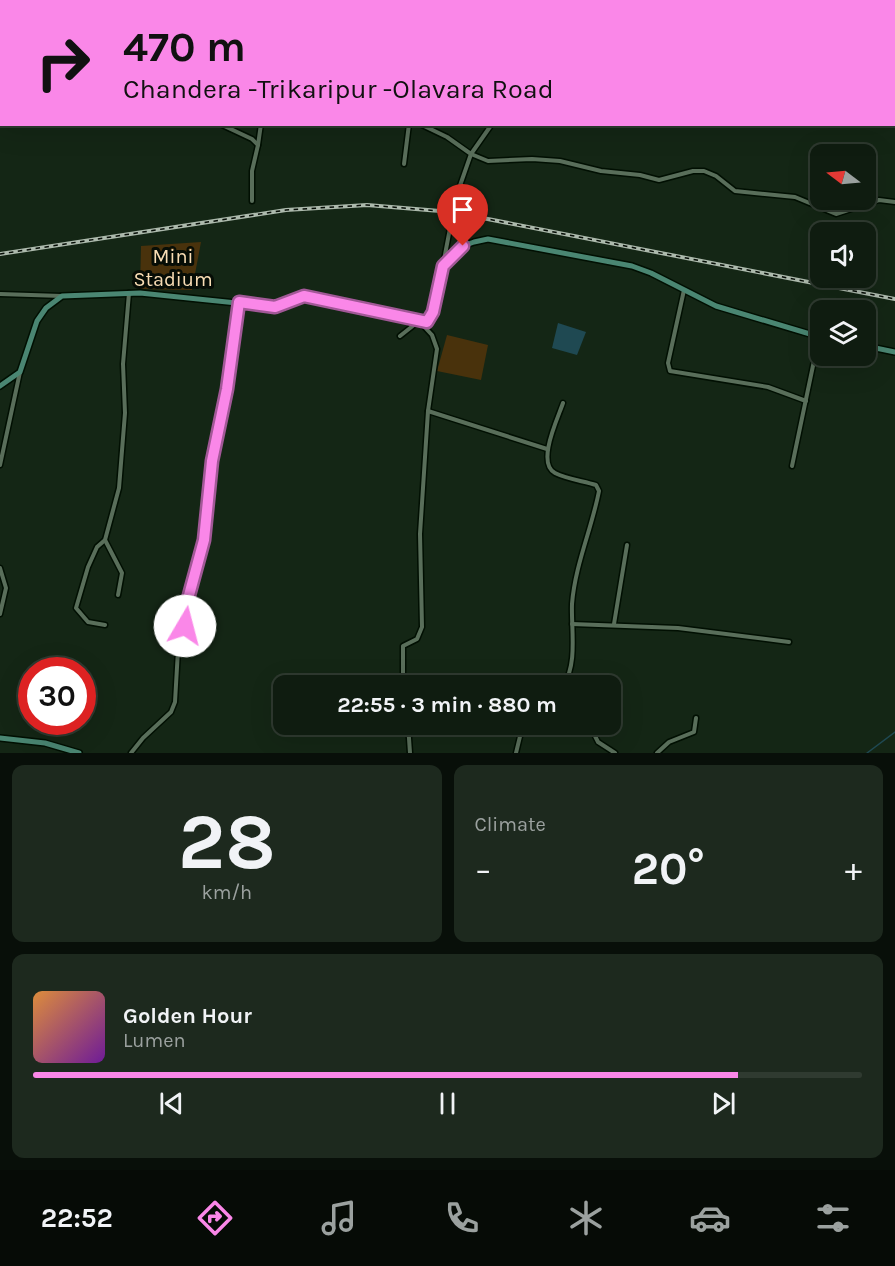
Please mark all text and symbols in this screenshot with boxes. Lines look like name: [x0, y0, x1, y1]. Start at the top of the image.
text: 470 m: [123, 22, 246, 72]
icon: right: [24, 24, 102, 102]
text: Chandera -Trikaripur -Olavara Road: [123, 73, 554, 105]
north arrow: [810, 144, 876, 210]
map controls: [810, 144, 876, 366]
pin: [437, 184, 488, 246]
icon: arrive: [446, 193, 479, 226]
button: sound: [810, 222, 876, 288]
park label: Mini Stadium: [133, 245, 213, 291]
button: layers: [810, 300, 876, 366]
position arrow: [153, 594, 217, 658]
speed limit sign: 30: [18, 657, 96, 735]
text: 22:55 · 3 min · 880 m: [337, 692, 557, 718]
text: 28: [178, 796, 276, 888]
text: Climate: [475, 813, 546, 836]
text: 20°: [632, 843, 705, 895]
text: −: [475, 850, 492, 888]
text: +: [845, 850, 862, 888]
text: km/h: [201, 881, 252, 904]
text: Golden Hour: [123, 1003, 252, 1029]
text: Lumen: [123, 1029, 186, 1052]
icon: previous: [155, 1087, 188, 1120]
icon: pause: [431, 1087, 464, 1120]
icon: next: [707, 1087, 740, 1120]
icon: directions: [194, 1197, 236, 1239]
icon: music: [318, 1197, 360, 1239]
icon: phone: [441, 1197, 483, 1239]
icon: climate: [565, 1197, 607, 1239]
icon: car: [689, 1197, 731, 1239]
icon: filters: [812, 1197, 854, 1239]
text: 22:52: [41, 1202, 113, 1234]

